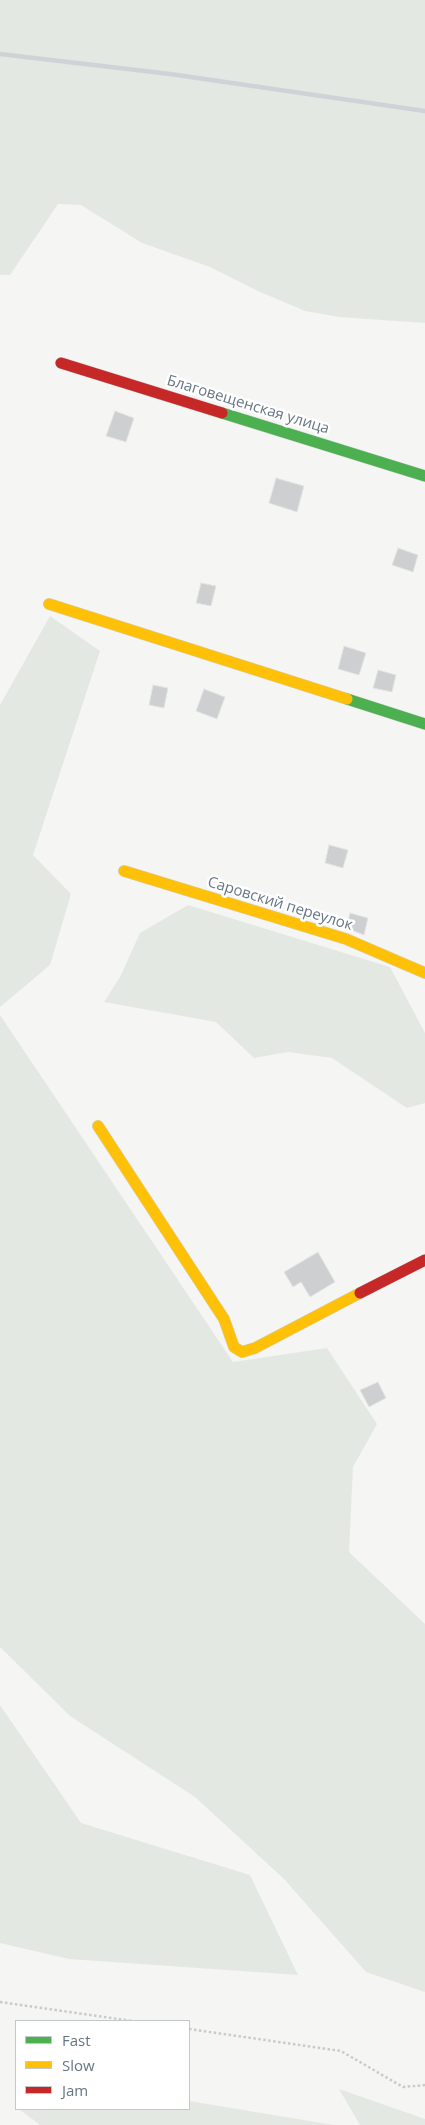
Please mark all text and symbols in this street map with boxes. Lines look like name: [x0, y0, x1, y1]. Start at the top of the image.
street label: Благовещенская улица: [165, 372, 331, 438]
street label: Саровский переулок: [205, 873, 355, 935]
legend: [15, 2020, 190, 2110]
text: Fast: [62, 2030, 91, 2050]
text: Slow: [62, 2055, 95, 2075]
text: Jam: [62, 2080, 88, 2100]

